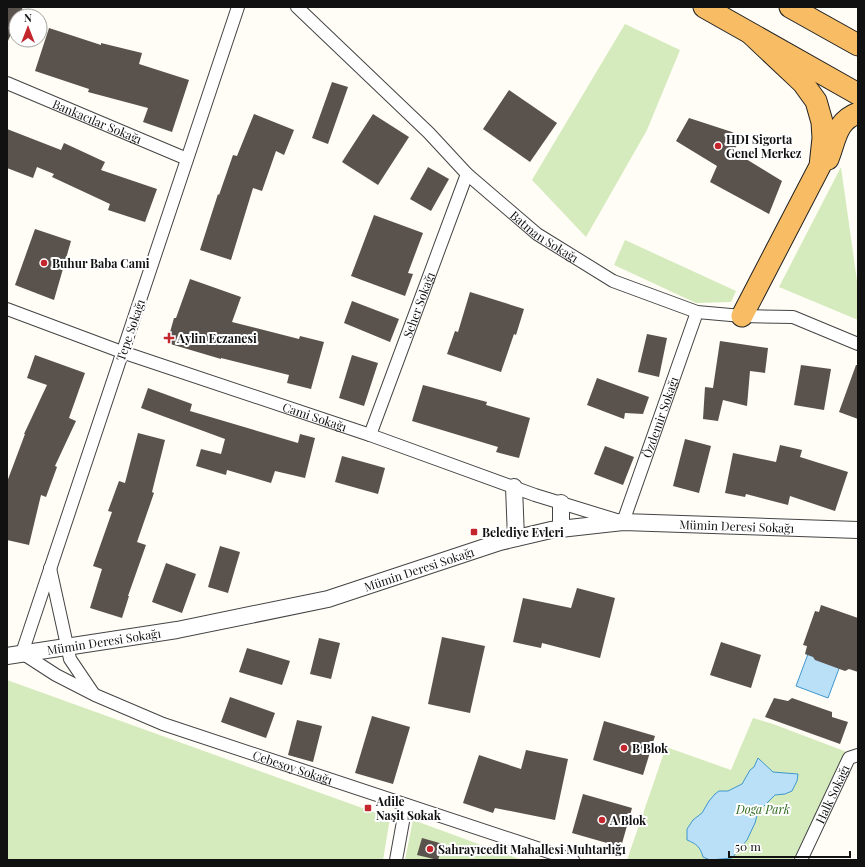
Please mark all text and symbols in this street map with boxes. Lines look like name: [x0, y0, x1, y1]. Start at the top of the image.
north arrow: [8, 8, 48, 48]
text: N: [24, 10, 32, 25]
street label: Bankacılar Sokağı: [50, 95, 145, 147]
place label: HDI Sigorta Genel Merkez: [726, 131, 802, 161]
marker: HDI Sigorta Genel Merkez: [713, 141, 723, 151]
street label: Batman Sokağı: [507, 207, 582, 266]
place label: Buhur Baba Cami: [52, 255, 150, 271]
marker: Buhur Baba Cami: [39, 258, 49, 268]
street label: Seher Sokağı: [399, 269, 438, 340]
street label: Tepe Sokağı: [112, 297, 148, 363]
place label: Aylin Eczanesi: [176, 330, 257, 346]
marker: Aylin Eczanesi: [164, 333, 174, 343]
street label: Özdemir Sokağı: [638, 374, 682, 460]
street label: Cami Sokağı: [281, 398, 349, 435]
street label: Mümin Deresi Sokağı: [679, 516, 795, 536]
place label: Belediye Evleri: [482, 524, 564, 540]
marker: Belediye Evleri: [469, 527, 479, 537]
street label: Mümin Deresi Sokağı: [362, 543, 476, 594]
street label: Mümin Deresi Sokağı: [46, 625, 162, 658]
place label: B Blok: [632, 740, 669, 756]
marker: B Blok: [619, 743, 629, 753]
street label: Cebesoy Sokağı: [251, 746, 335, 788]
street label: Halk Sokağı: [811, 762, 853, 826]
place label: Adile Naşit Sokak: [375, 793, 442, 823]
park label: Doga Park: [735, 801, 790, 817]
marker: Adile Naşit Sokak: [363, 803, 373, 813]
place label: A Blok: [609, 812, 647, 828]
marker: A Blok: [597, 815, 607, 825]
scale bar: [729, 833, 850, 859]
text: 50 m: [735, 838, 761, 854]
place label: Sahrayıcedit Mahallesi Muhtarlığı: [438, 841, 626, 857]
marker: Sahrayıcedit Mahallesi Muhtarlığı: [425, 844, 435, 854]

